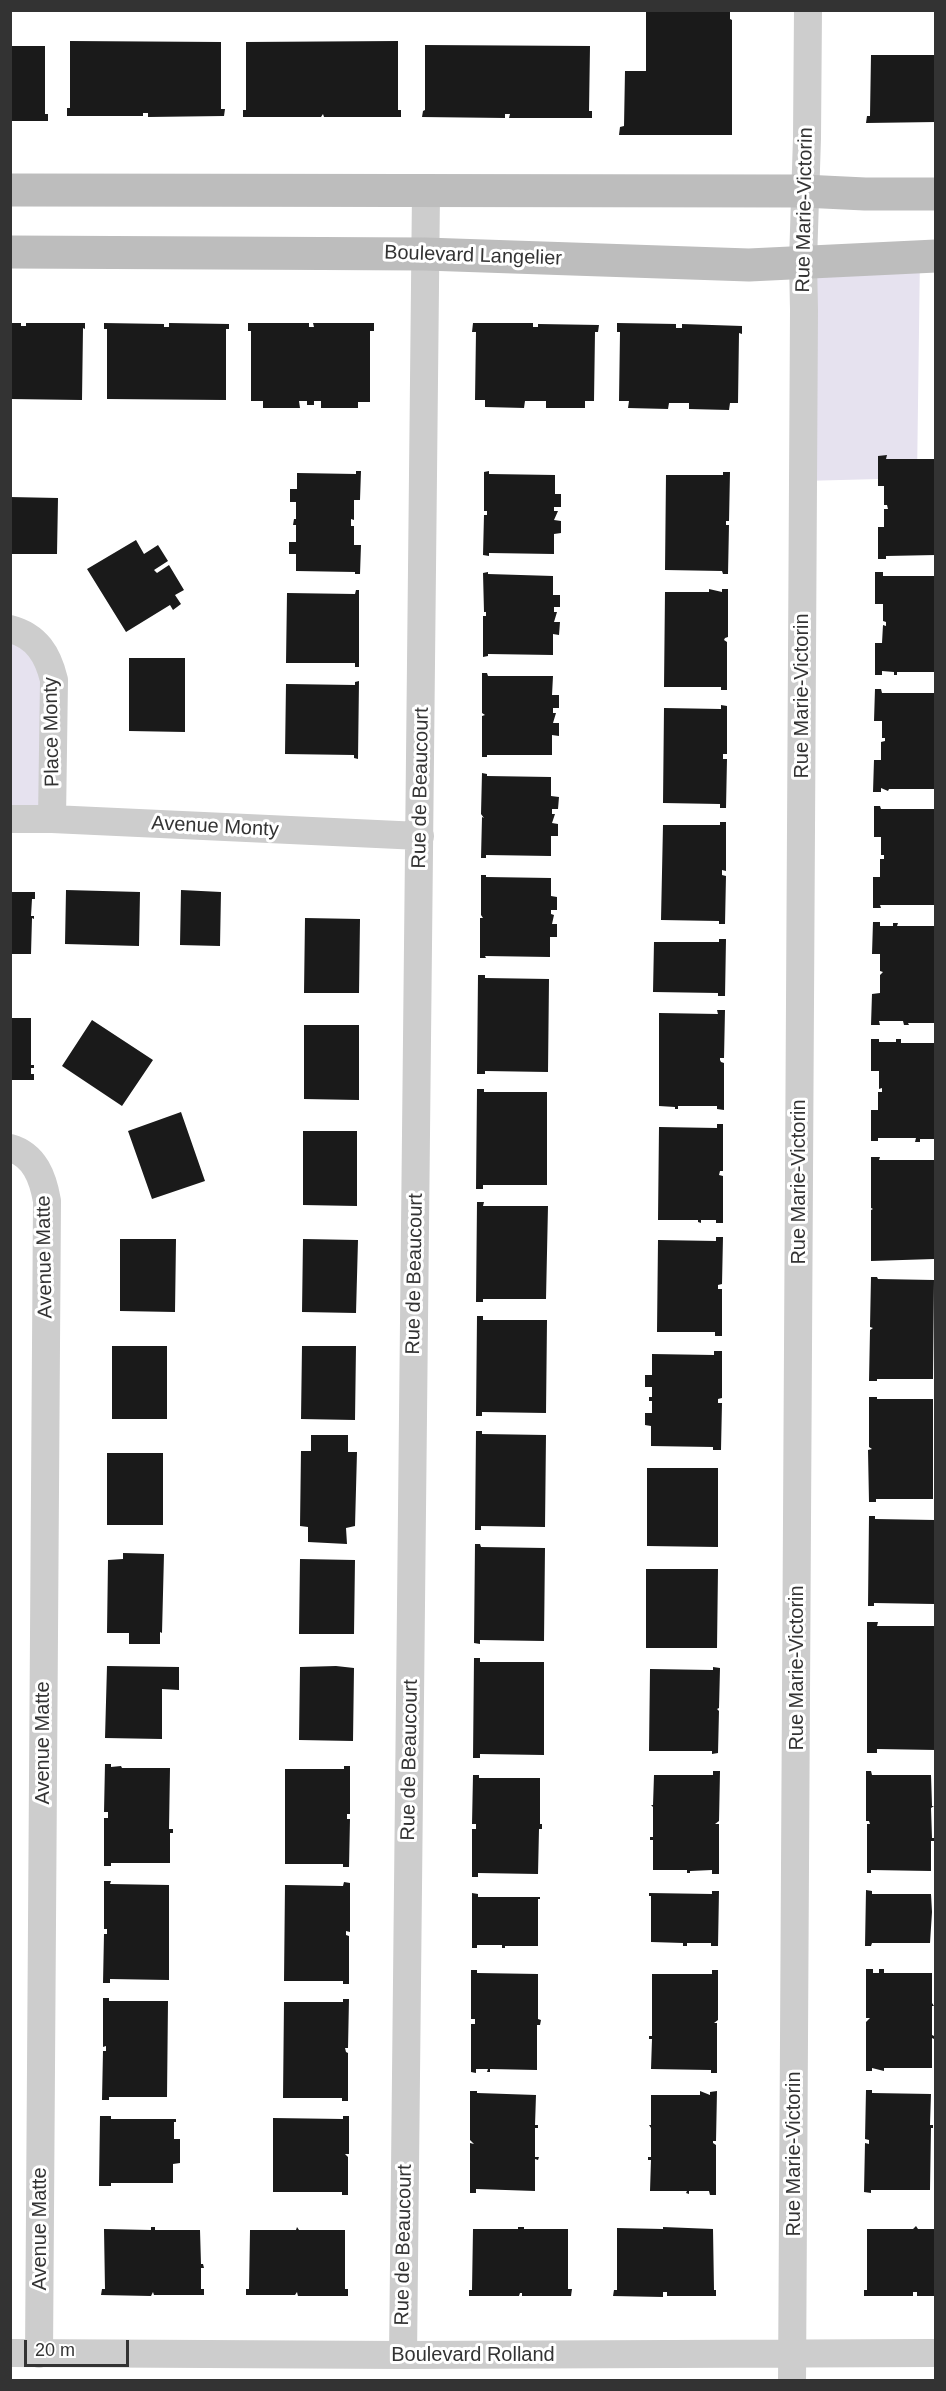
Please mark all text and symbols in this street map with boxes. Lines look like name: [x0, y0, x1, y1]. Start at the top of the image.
street label: Rue Marie-Victorin: [792, 127, 818, 293]
street label: Boulevard Langelier: [384, 241, 562, 271]
street label: Rue Marie-Victorin: [790, 613, 814, 779]
street label: Place Monty: [39, 677, 65, 787]
street label: Rue de Beaucourt: [408, 707, 434, 869]
street label: Avenue Monty: [151, 812, 279, 842]
street label: Rue Marie-Victorin: [787, 1099, 811, 1265]
street label: Rue de Beaucourt: [402, 1193, 428, 1355]
street label: Avenue Matte: [32, 1195, 58, 1319]
street label: Rue Marie-Victorin: [785, 1585, 809, 1751]
street label: Rue de Beaucourt: [397, 1679, 423, 1841]
street label: Avenue Matte: [31, 1681, 55, 1805]
street label: Rue Marie-Victorin: [782, 2071, 806, 2237]
street label: Rue de Beaucourt: [391, 2164, 417, 2326]
street label: Avenue Matte: [28, 2167, 52, 2291]
scale bar: [27, 2328, 132, 2366]
text: 20 m: [35, 2340, 75, 2360]
street label: Boulevard Rolland: [391, 2343, 555, 2367]

